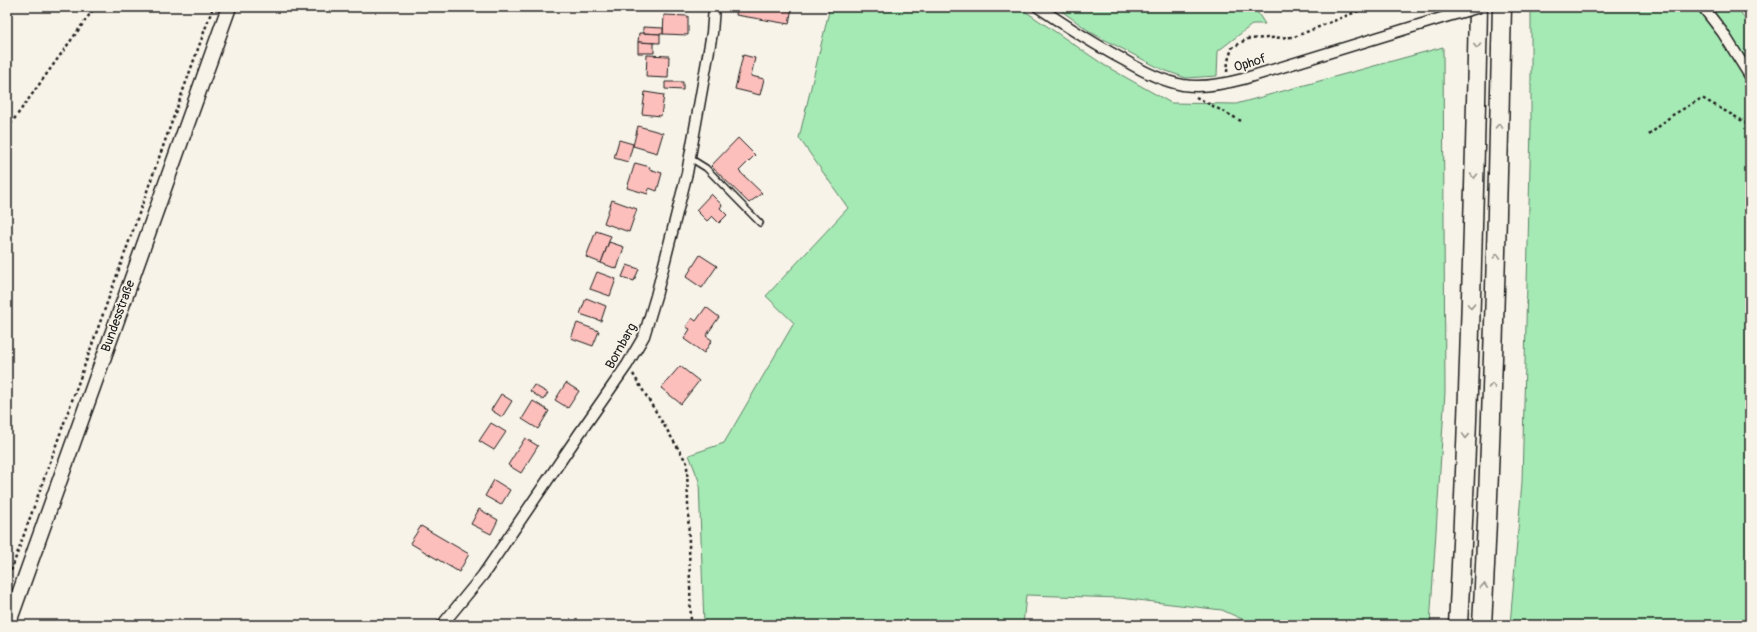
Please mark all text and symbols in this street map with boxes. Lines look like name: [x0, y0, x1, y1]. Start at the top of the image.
one-way arrow: [1473, 43, 1481, 49]
street label: Ophof: [1232, 50, 1269, 75]
one-way arrow: [1495, 123, 1503, 129]
one-way arrow: [1470, 173, 1479, 179]
one-way arrow: [1492, 253, 1501, 259]
street label: Bundesstraße: [98, 277, 139, 354]
one-way arrow: [1467, 303, 1475, 309]
street label: Bornbarg: [602, 320, 640, 372]
one-way arrow: [1488, 383, 1497, 389]
one-way arrow: [1462, 433, 1471, 439]
one-way arrow: [1479, 583, 1488, 589]

